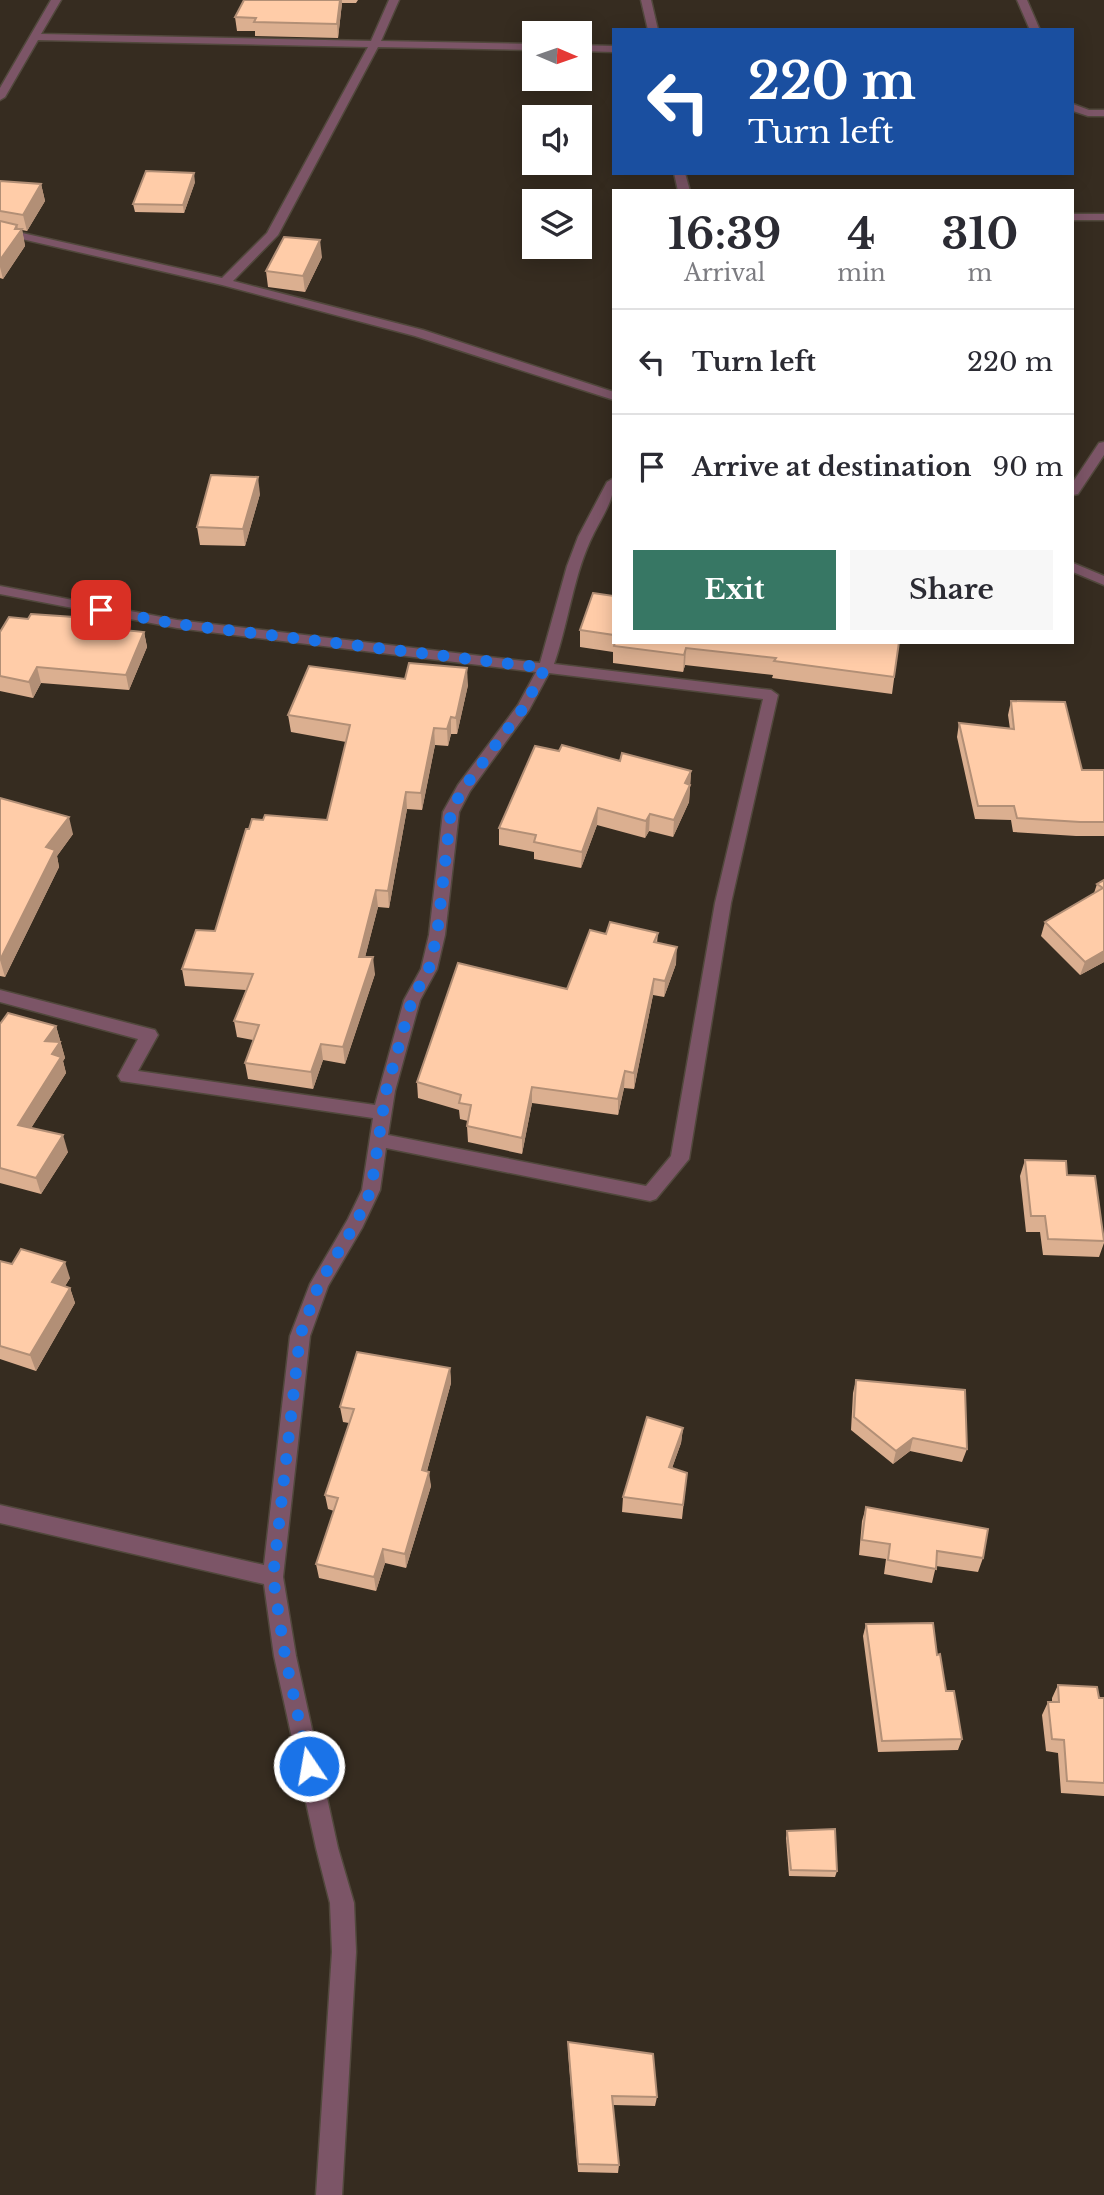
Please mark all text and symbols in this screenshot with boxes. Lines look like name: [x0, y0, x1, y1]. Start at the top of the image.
north arrow: [522, 21, 592, 91]
map controls: [522, 21, 592, 259]
text: 220 m: [748, 51, 916, 112]
icon: left: [633, 56, 724, 147]
button: sound: [522, 105, 592, 175]
text: Turn left: [748, 112, 894, 152]
button: layers: [522, 189, 592, 259]
text: 16:39: [668, 208, 781, 260]
text: 4: [847, 208, 875, 260]
text: 310: [941, 208, 1018, 260]
text: Arrival: [684, 259, 765, 287]
text: min: [837, 259, 886, 287]
text: m: [967, 259, 992, 287]
icon: left: [633, 343, 671, 381]
text: Turn left: [692, 346, 816, 378]
text: 220 m: [967, 346, 1053, 378]
icon: arrive: [633, 448, 671, 486]
text: Arrive at destination: [692, 451, 972, 483]
text: 90 m: [993, 451, 1063, 483]
button: Exit: [633, 550, 836, 630]
button: Share: [850, 550, 1053, 630]
pin: [71, 580, 131, 640]
icon: arrive: [82, 591, 120, 629]
position arrow: [272, 1729, 346, 1803]

